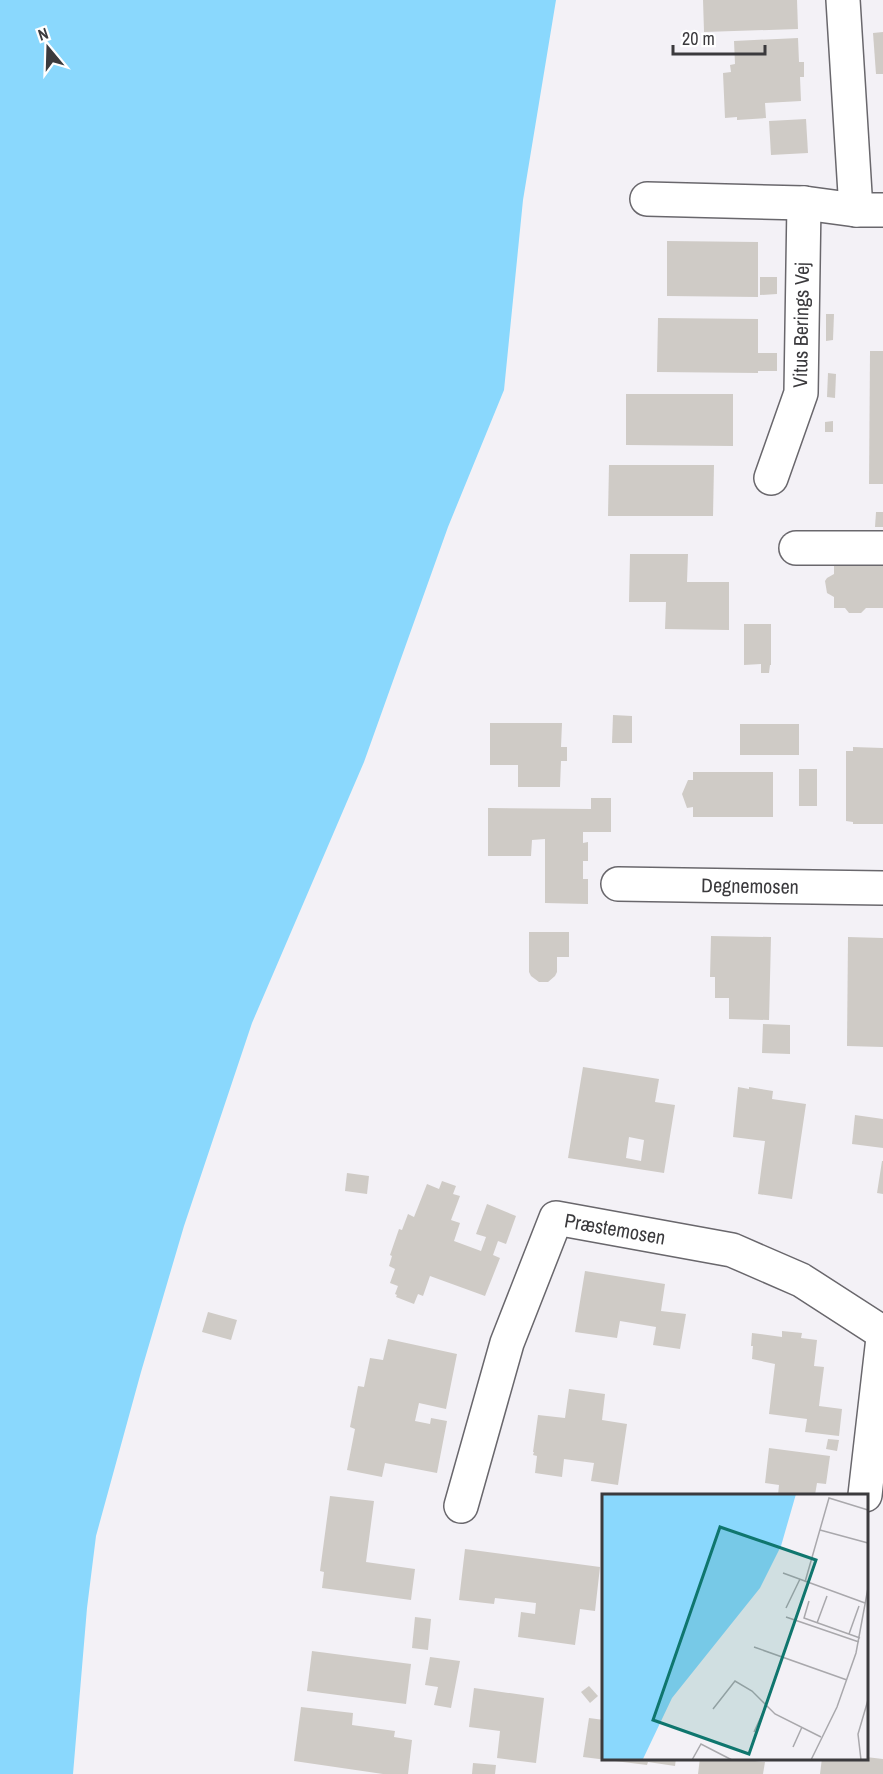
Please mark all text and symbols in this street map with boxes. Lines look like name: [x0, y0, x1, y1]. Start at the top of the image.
north arrow: [18, 18, 78, 78]
scale bar: [673, 18, 764, 56]
text: N: [35, 22, 51, 46]
text: 20 m: [682, 26, 715, 51]
street label: Vitus Berings Vej: [786, 262, 815, 388]
street label: Degnemosen: [701, 871, 799, 900]
street label: Præstemosen: [562, 1206, 668, 1251]
inset map: [602, 1494, 868, 1759]

